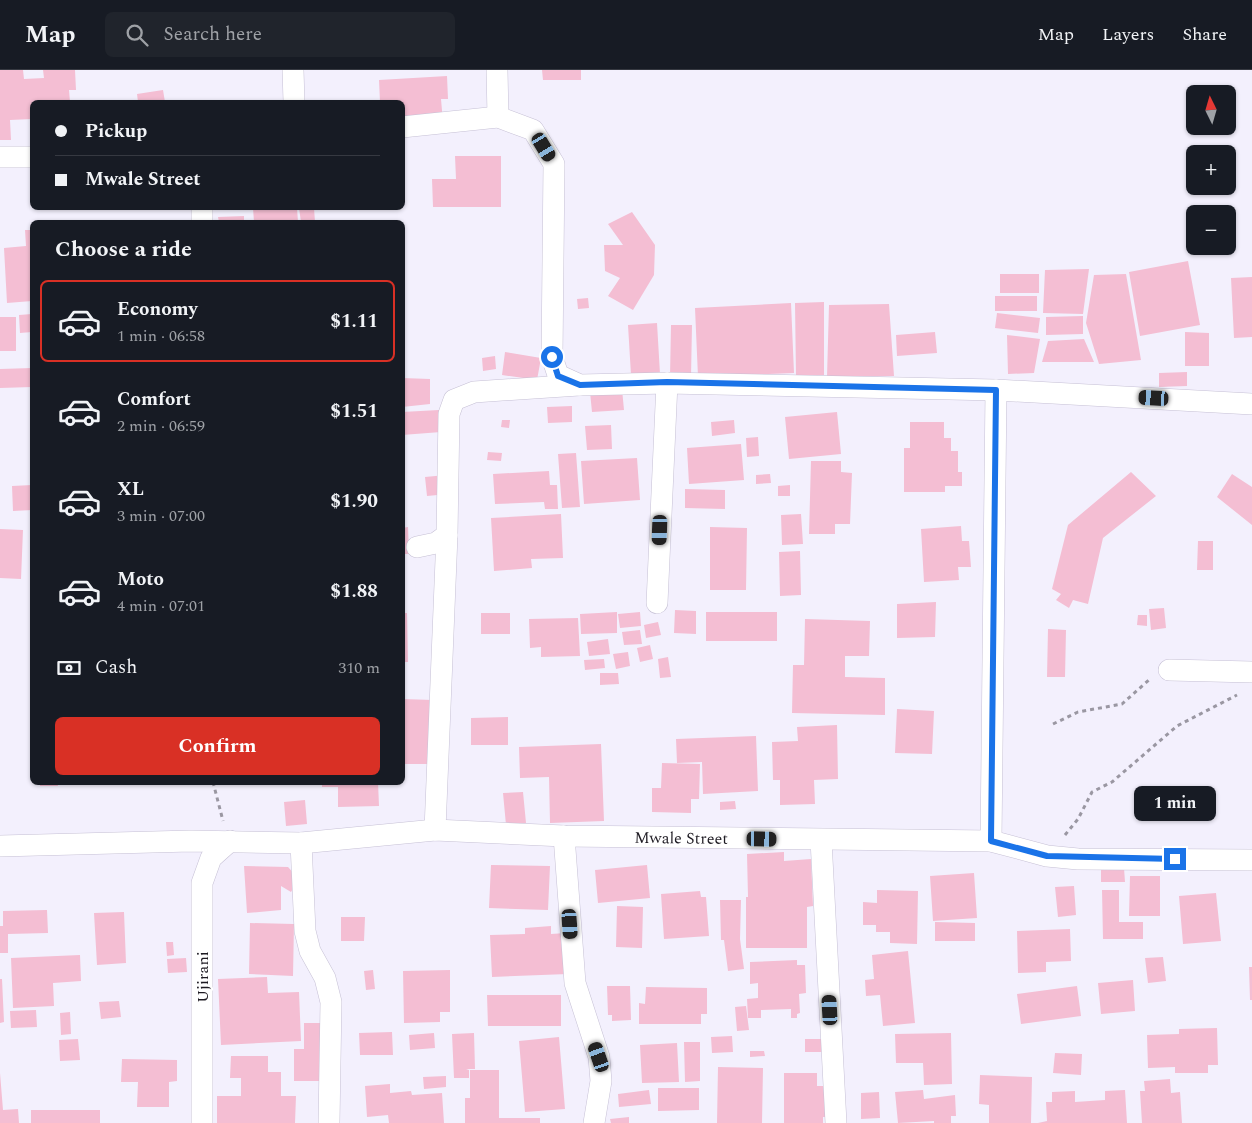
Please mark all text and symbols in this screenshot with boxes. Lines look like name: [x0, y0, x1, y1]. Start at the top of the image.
search box: [105, 12, 455, 57]
text: Map: [25, 17, 75, 53]
text: Search here: [163, 20, 262, 49]
icon: search: [123, 21, 151, 49]
text: Map: [1038, 21, 1074, 48]
text: Layers: [1102, 21, 1154, 48]
text: Share: [1182, 21, 1227, 48]
north arrow: [1186, 85, 1236, 135]
map controls: [1186, 85, 1236, 255]
text: Pickup: [85, 117, 147, 146]
car: [529, 130, 558, 164]
button: +: [1186, 145, 1236, 195]
text: Mwale Street: [85, 165, 201, 194]
button: −: [1186, 205, 1236, 255]
text: Choose a ride: [55, 233, 192, 266]
text: Economy: [117, 295, 198, 324]
icon: car: [57, 299, 102, 344]
text: $1.11: [330, 307, 378, 336]
text: 1 min · 06:58: [117, 324, 205, 348]
route start: [541, 346, 563, 368]
text: Comfort: [117, 385, 191, 414]
icon: car: [57, 389, 102, 434]
car: [1138, 390, 1169, 406]
text: $1.51: [330, 397, 378, 426]
text: 2 min · 06:59: [117, 414, 205, 438]
text: XL: [117, 475, 144, 504]
icon: car: [57, 479, 102, 524]
text: $1.90: [330, 487, 378, 516]
text: 3 min · 07:00: [117, 504, 205, 528]
car: [651, 515, 668, 545]
text: Moto: [117, 565, 164, 594]
icon: car: [57, 569, 102, 614]
text: $1.88: [330, 577, 378, 606]
text: 4 min · 07:01: [117, 594, 205, 618]
text: Cash: [95, 653, 137, 682]
icon: cash: [55, 654, 83, 682]
text: 310 m: [338, 656, 380, 680]
button: Confirm: [55, 717, 380, 775]
callout: 1 min: [1134, 786, 1216, 822]
text: 1 min: [1154, 791, 1196, 815]
street label: Mwale Street: [634, 826, 728, 851]
car: [746, 831, 777, 847]
route end: [1164, 848, 1186, 870]
car: [561, 909, 578, 939]
street label: Ujirani: [191, 951, 215, 1003]
car: [821, 995, 838, 1025]
car: [587, 1040, 610, 1074]

